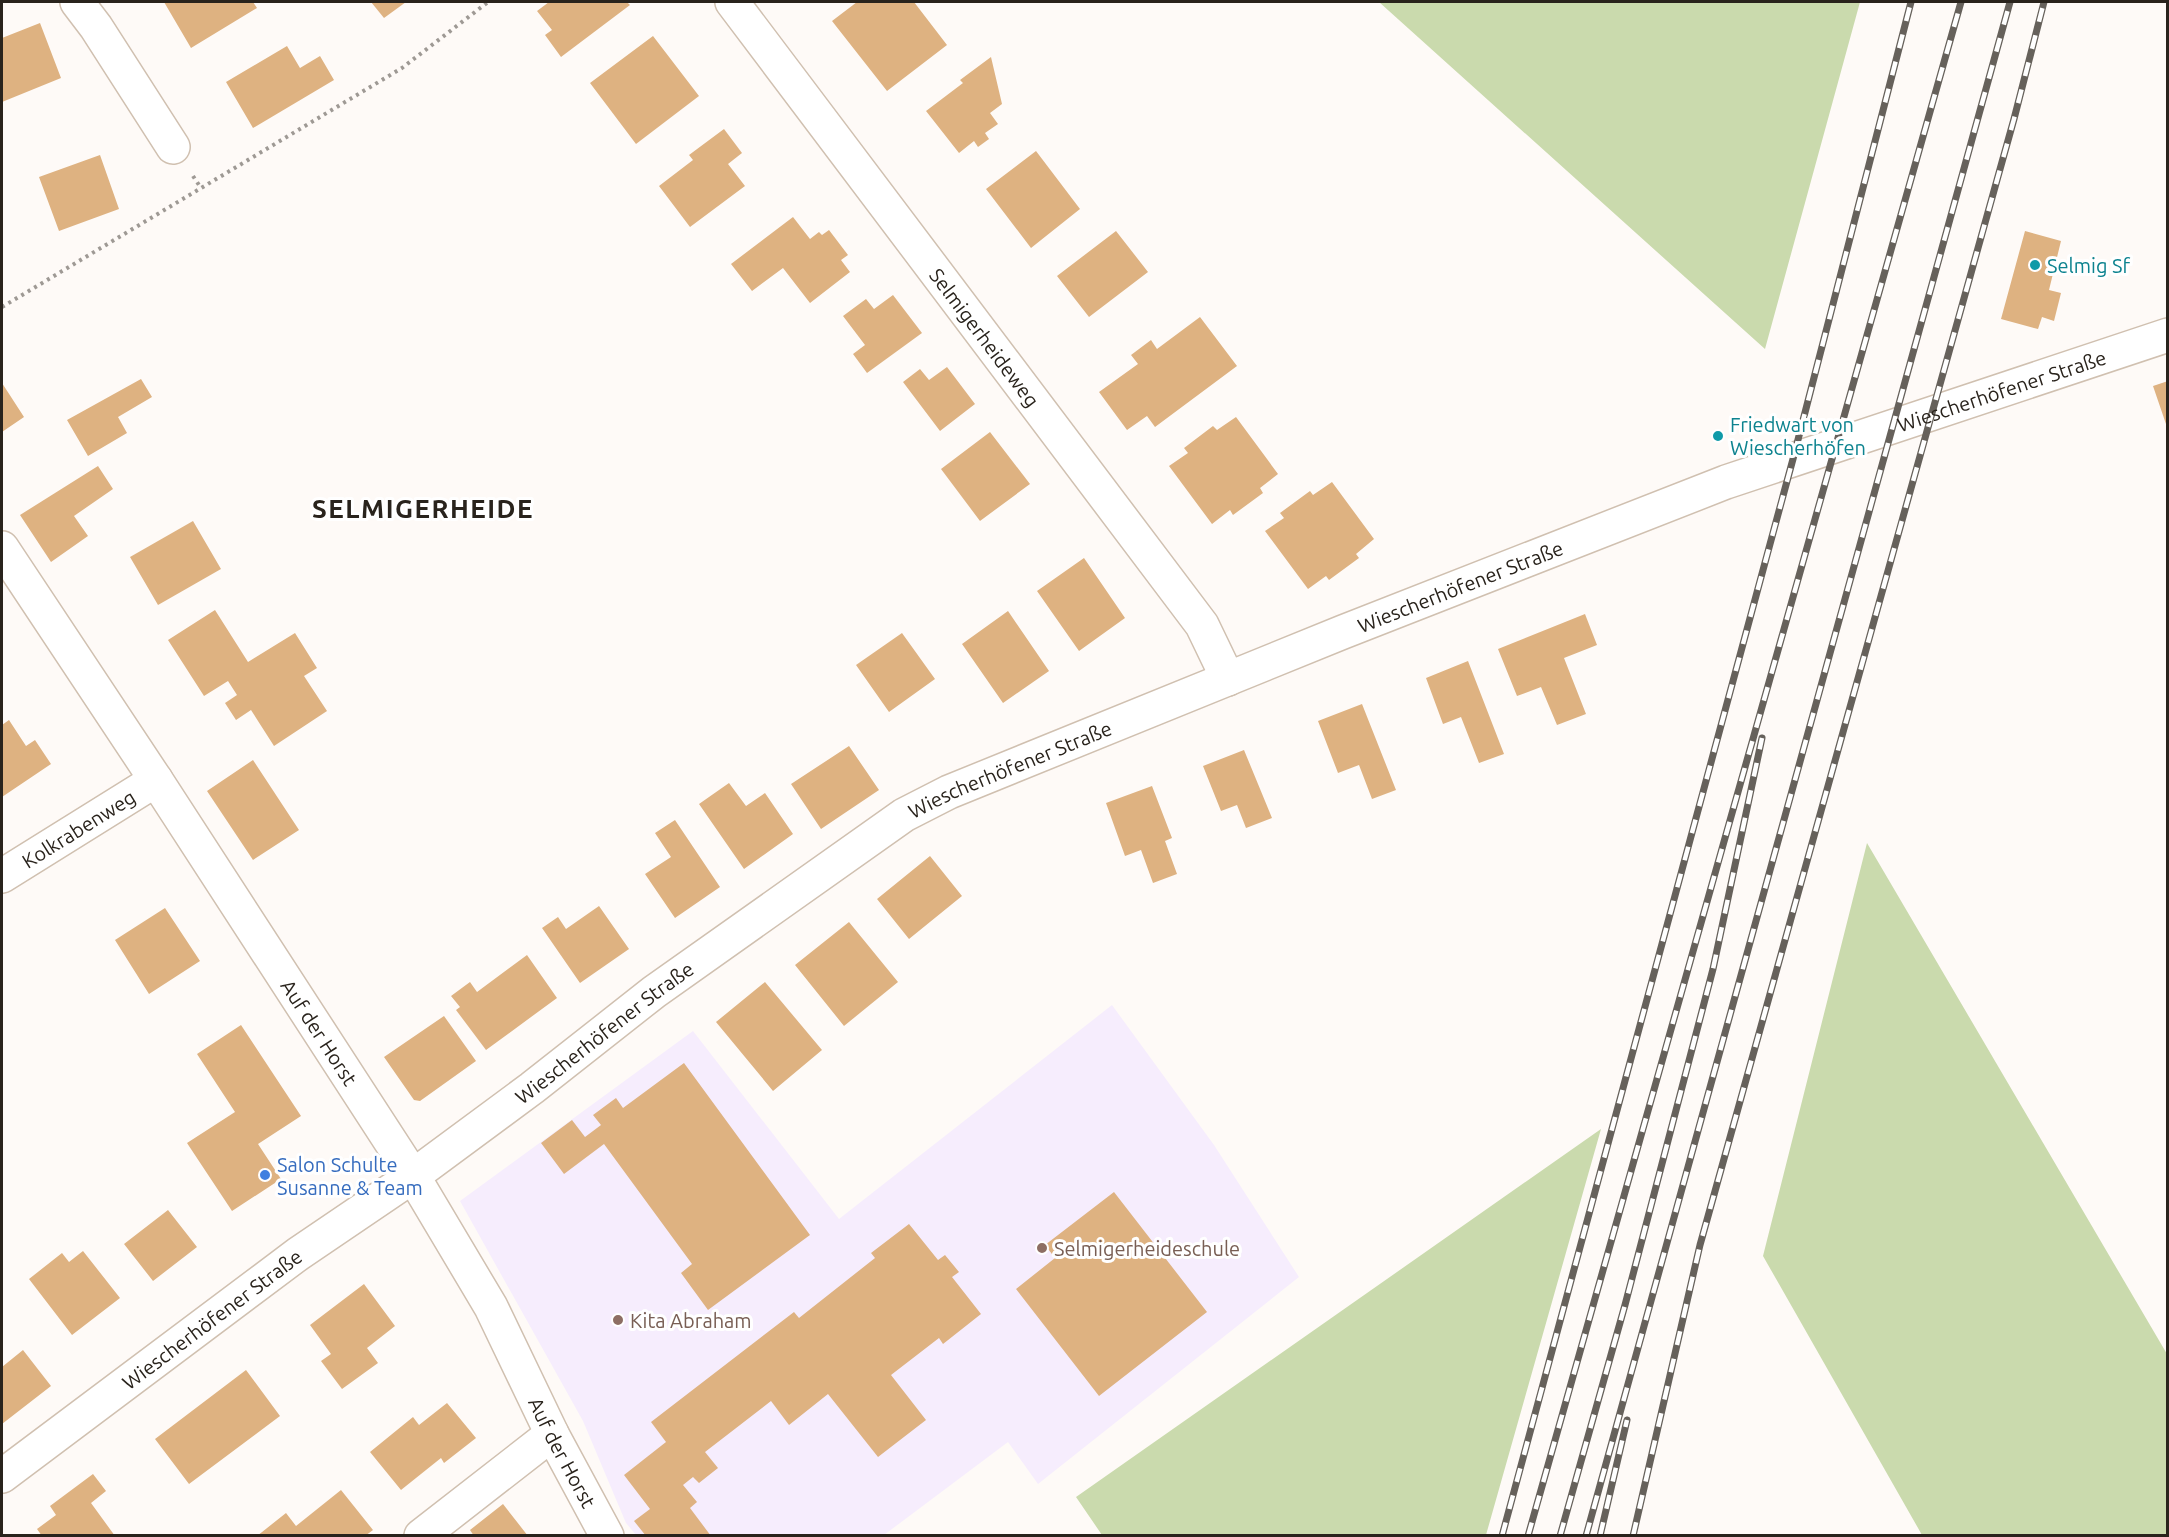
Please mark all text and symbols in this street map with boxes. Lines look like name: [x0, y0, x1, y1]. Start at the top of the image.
place label: Selmig Sf: [2047, 254, 2130, 277]
marker: Selmig Sf: [2028, 258, 2042, 272]
street label: Selmigerheideweg: [925, 264, 1044, 411]
street label: Wiescherhöfener Straße: [1894, 345, 2109, 436]
place label: Friedwart von Wiescherhöfen: [1730, 413, 1866, 459]
marker: Friedwart von Wiescherhöfen: [1711, 429, 1725, 443]
district label: SELMIGERHEIDE: [312, 494, 534, 523]
street label: Wiescherhöfener Straße: [1354, 536, 1566, 637]
street label: Wiescherhöfener Straße: [904, 716, 1115, 822]
street label: Kolkrabenweg: [18, 785, 139, 872]
street label: Wiescherhöfener Straße: [510, 957, 697, 1108]
street label: Auf der Horst: [277, 975, 362, 1089]
place label: Salon Schulte Susanne & Team: [277, 1153, 423, 1199]
marker: Salon Schulte Susanne & Team: [258, 1168, 272, 1182]
place label: Selmigerheideschule: [1054, 1237, 1240, 1260]
marker: Selmigerheideschule: [1035, 1241, 1049, 1255]
street label: Wiescherhöfener Straße: [117, 1244, 306, 1394]
place label: Kita Abraham: [630, 1309, 752, 1332]
marker: Kita Abraham: [611, 1313, 625, 1327]
street label: Auf der Horst: [524, 1393, 601, 1512]

